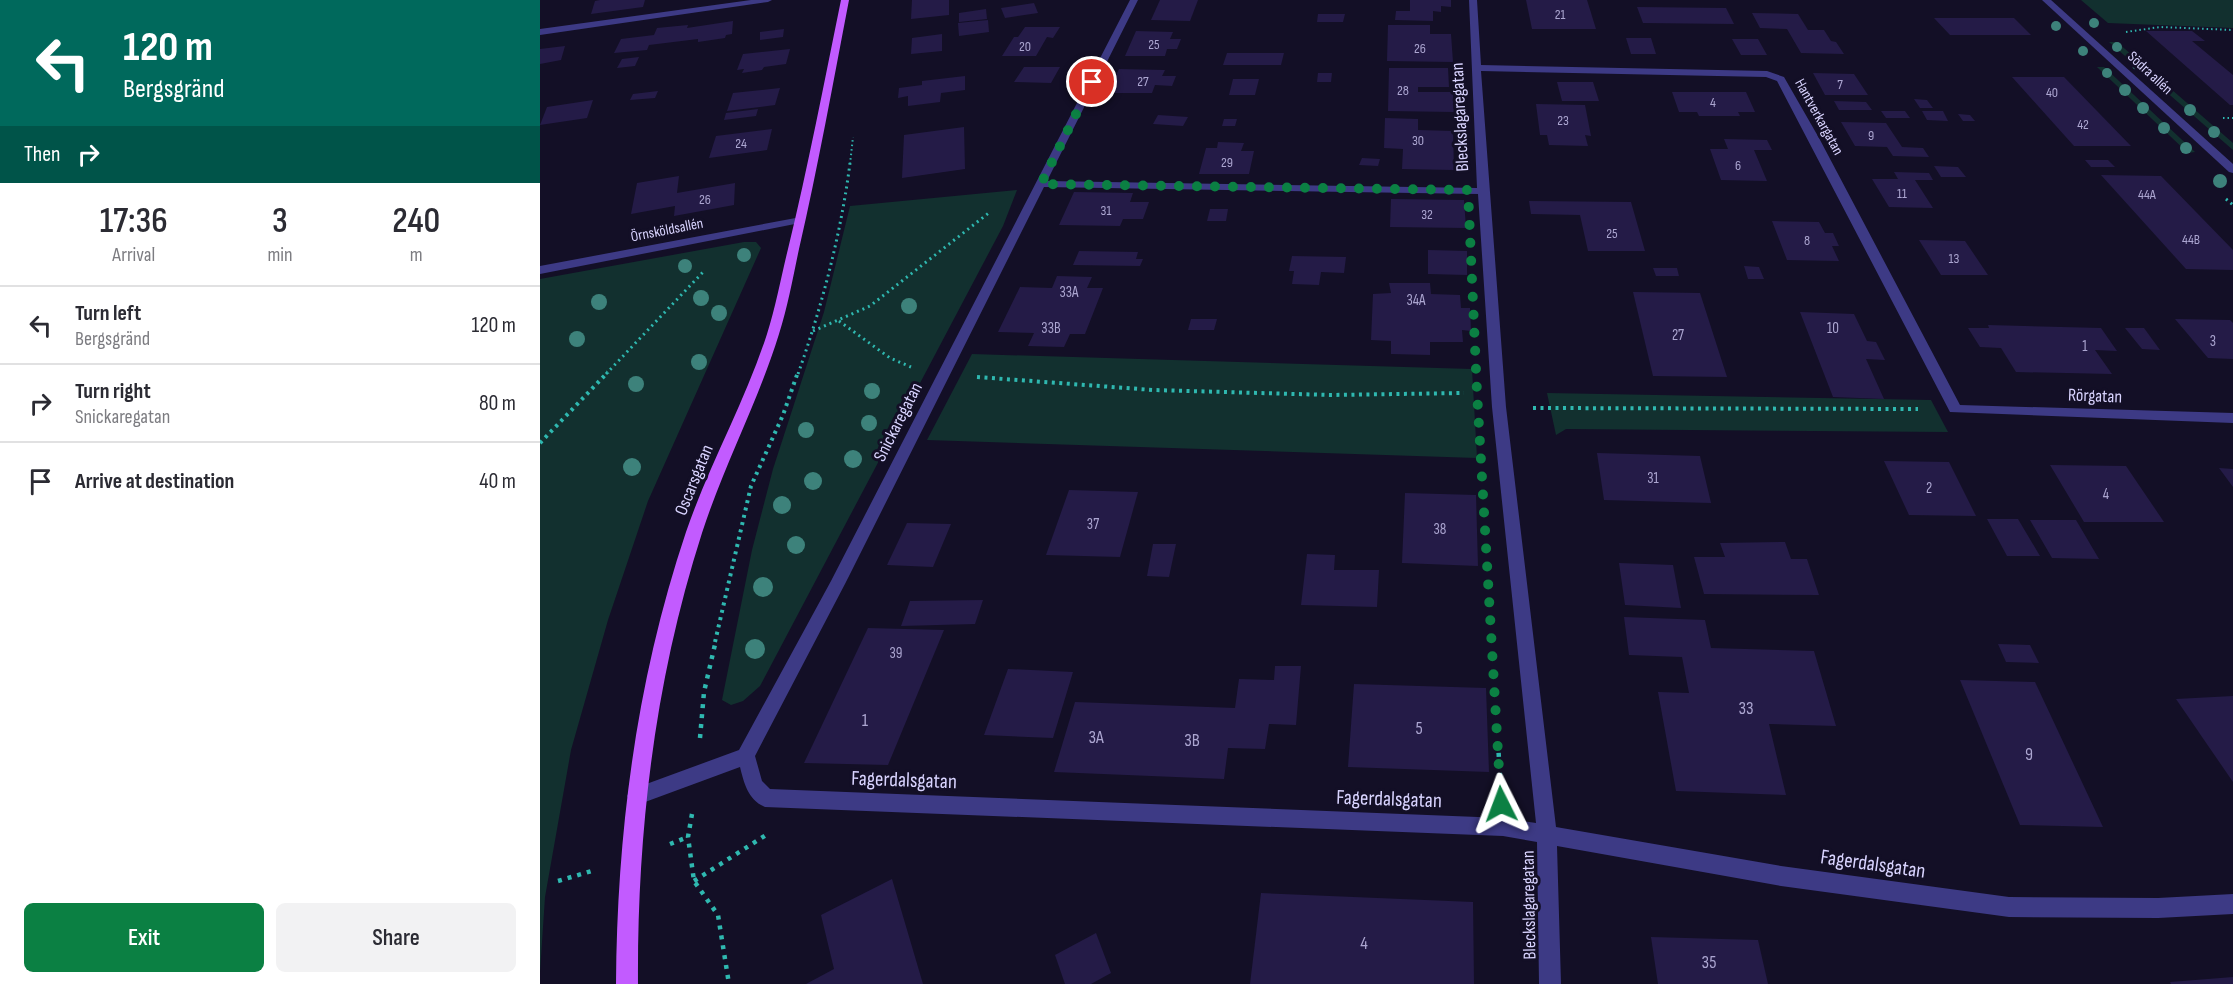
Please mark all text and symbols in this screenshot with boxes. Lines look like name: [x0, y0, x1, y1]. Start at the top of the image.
house number: 21: [1555, 6, 1565, 23]
text: 120 m: [123, 22, 213, 73]
icon: left: [24, 24, 102, 102]
house number: 25: [1148, 36, 1160, 53]
house number: 20: [1019, 38, 1031, 55]
house number: 26: [1414, 40, 1426, 57]
street label: Södra allén: [2123, 47, 2177, 99]
pin: [1066, 56, 1117, 107]
street label: Bleckslagaregatan: [1447, 62, 1473, 172]
icon: arrive: [1075, 65, 1108, 98]
text: Bergsgränd: [123, 73, 225, 105]
house number: 27: [1137, 73, 1149, 90]
street label: Hantverkargatan: [1790, 76, 1848, 158]
house number: 7: [1837, 76, 1843, 93]
house number: 28: [1397, 82, 1409, 99]
house number: 40: [2046, 84, 2058, 101]
house number: 4: [1710, 94, 1716, 111]
house number: 23: [1557, 112, 1569, 129]
house number: 42: [2077, 116, 2089, 133]
house number: 9: [1868, 127, 1874, 144]
house number: 30: [1412, 132, 1424, 149]
house number: 24: [735, 135, 747, 152]
icon: right: [72, 138, 105, 171]
text: Then: [24, 141, 60, 168]
house number: 29: [1221, 154, 1233, 171]
house number: 6: [1735, 157, 1741, 174]
house number: 11: [1897, 185, 1907, 202]
house number: 44A: [2138, 186, 2157, 203]
house number: 26: [699, 191, 711, 208]
text: 17:36: [100, 200, 168, 243]
text: 3: [272, 200, 288, 243]
text: 240: [392, 200, 440, 243]
house number: 31: [1101, 202, 1111, 219]
house number: 32: [1421, 206, 1433, 223]
street label: Örnsköldsallén: [629, 214, 705, 246]
house number: 25: [1606, 225, 1618, 242]
house number: 44B: [2182, 231, 2200, 248]
house number: 8: [1804, 232, 1810, 249]
text: Arrival: [112, 243, 155, 267]
text: min: [267, 243, 293, 267]
text: m: [410, 243, 423, 267]
house number: 13: [1949, 250, 1960, 267]
house number: 33A: [1059, 283, 1079, 302]
house number: 34A: [1406, 291, 1426, 310]
text: Turn left: [75, 300, 141, 327]
icon: left: [24, 309, 57, 342]
text: 120 m: [472, 312, 516, 339]
house number: 33B: [1041, 319, 1061, 338]
house number: 10: [1827, 319, 1839, 338]
house number: 27: [1672, 326, 1684, 345]
text: Bergsgränd: [75, 327, 150, 351]
house number: 3: [2210, 332, 2216, 351]
house number: 1: [2082, 337, 2088, 356]
text: Turn right: [75, 378, 151, 405]
street label: Snickaregatan: [869, 379, 927, 465]
street label: Rörgatan: [2068, 385, 2122, 407]
icon: right: [24, 387, 57, 420]
text: 80 m: [479, 390, 516, 417]
text: Snickaregatan: [75, 405, 170, 429]
street label: Oscarsgatan: [670, 442, 718, 518]
icon: arrive: [24, 465, 57, 498]
text: Arrive at destination: [75, 468, 234, 495]
text: 40 m: [479, 468, 516, 495]
house number: 31: [1647, 469, 1660, 488]
house number: 2: [1926, 479, 1932, 498]
house number: 4: [2103, 485, 2109, 504]
house number: 37: [1087, 515, 1099, 534]
house number: 38: [1434, 520, 1446, 539]
house number: 39: [890, 644, 902, 663]
house number: 33: [1738, 698, 1754, 719]
house number: 1: [862, 710, 869, 731]
house number: 5: [1415, 718, 1423, 739]
house number: 3A: [1088, 727, 1104, 748]
house number: 3B: [1184, 730, 1200, 751]
house number: 9: [2025, 744, 2033, 765]
street label: Fagerdalsgatan: [851, 766, 957, 794]
position arrow: [1469, 772, 1533, 836]
street label: Fagerdalsgatan: [1336, 785, 1442, 813]
street label: Fagerdalsgatan: [1819, 844, 1927, 884]
street label: Bleckslagaregatan: [1518, 850, 1540, 960]
button: Exit: [24, 903, 264, 972]
button: Share: [276, 903, 516, 972]
house number: 4: [1360, 933, 1368, 954]
house number: 35: [1702, 952, 1716, 973]

